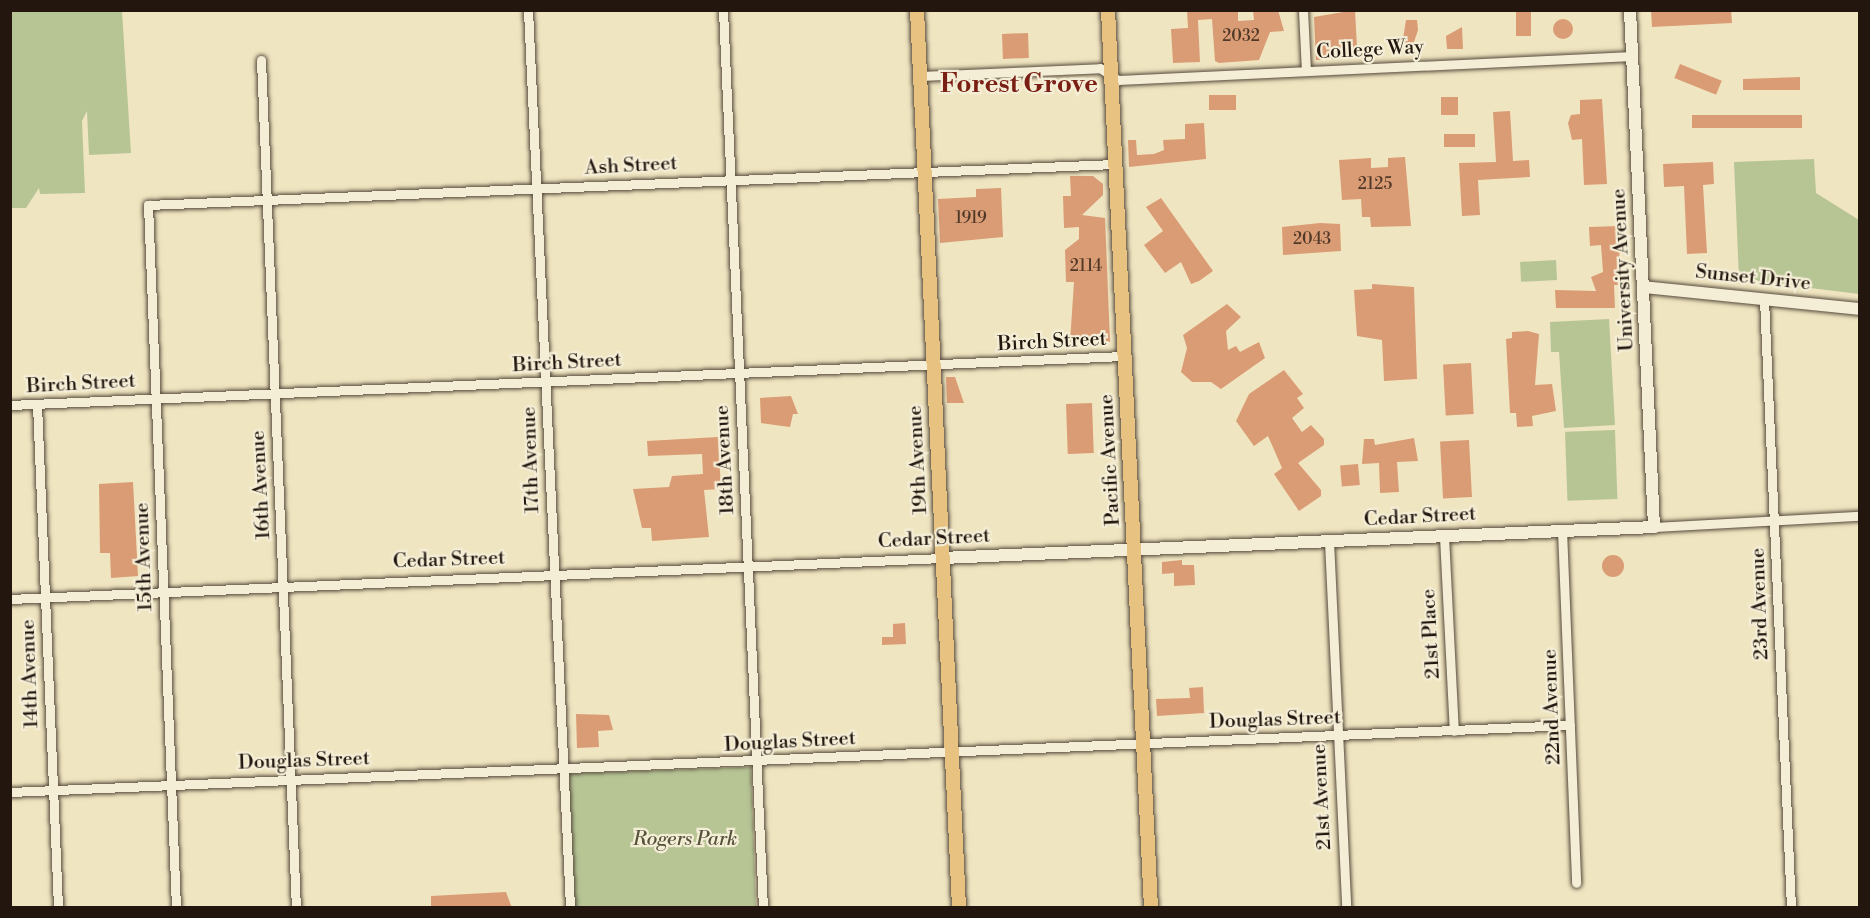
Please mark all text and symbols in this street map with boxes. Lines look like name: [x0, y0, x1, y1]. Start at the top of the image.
house number: 2032: [1222, 26, 1260, 46]
street label: College Way: [1316, 35, 1424, 65]
district label: Forest Grove: [940, 69, 1098, 101]
street label: Ash Street: [584, 152, 678, 180]
house number: 2125: [1358, 174, 1392, 194]
street label: University Avenue: [1607, 188, 1639, 352]
house number: 1919: [955, 208, 987, 228]
house number: 2043: [1293, 229, 1331, 249]
house number: 2114: [1070, 256, 1102, 276]
street label: Sunset Drive: [1694, 260, 1812, 296]
street label: Birch Street: [997, 327, 1107, 357]
street label: Birch Street: [512, 348, 622, 378]
street label: Birch Street: [26, 369, 136, 399]
street label: Pacific Avenue: [1095, 394, 1125, 526]
street label: 18th Avenue: [710, 405, 740, 515]
street label: 19th Avenue: [903, 405, 933, 515]
street label: 17th Avenue: [517, 406, 545, 514]
street label: 16th Avenue: [246, 430, 276, 540]
street label: 15th Avenue: [130, 502, 158, 612]
street label: Cedar Street: [1363, 502, 1477, 532]
street label: Cedar Street: [877, 524, 991, 554]
street label: Cedar Street: [392, 546, 506, 574]
street label: 23rd Avenue: [1746, 547, 1774, 661]
street label: 21st Place: [1417, 588, 1445, 680]
street label: 14th Avenue: [16, 619, 44, 729]
street label: 22nd Avenue: [1538, 649, 1566, 765]
street label: Douglas Street: [1209, 706, 1341, 734]
street label: Douglas Street: [724, 727, 856, 757]
street label: 21st Avenue: [1307, 743, 1337, 851]
street label: Douglas Street: [238, 747, 370, 775]
park label: Rogers Park: [633, 827, 737, 851]

